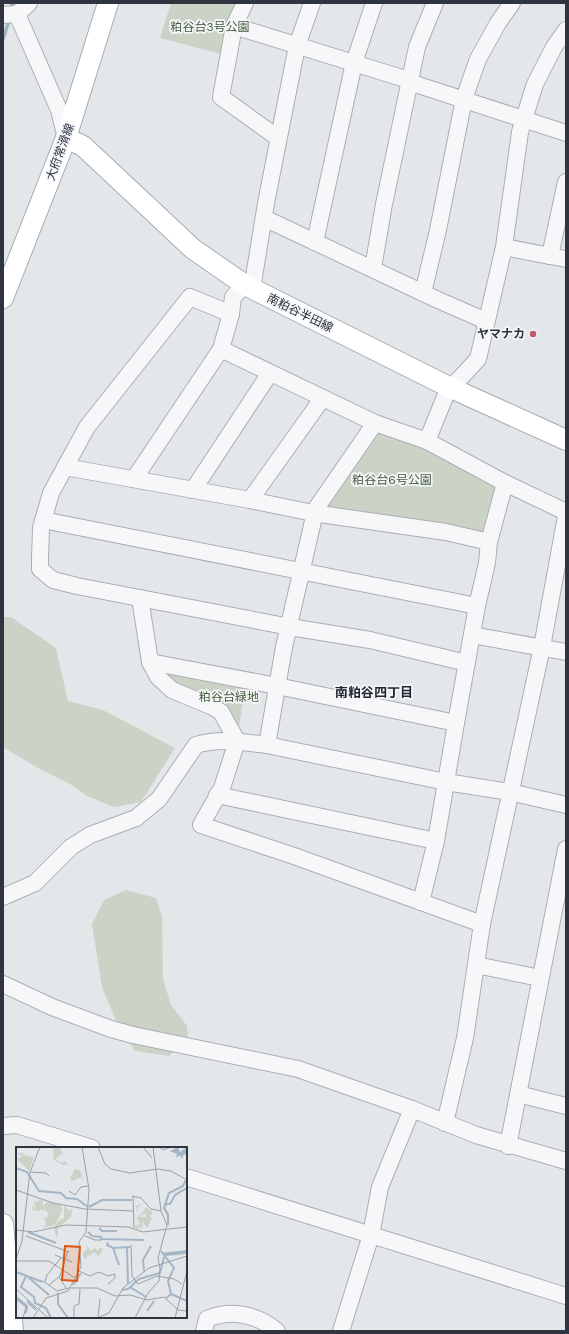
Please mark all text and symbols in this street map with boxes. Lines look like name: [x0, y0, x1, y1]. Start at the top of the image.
park label: 粕谷台3号公園: [170, 19, 250, 35]
street label: 大府常滑線: [42, 121, 78, 183]
street label: 南粕谷半田線: [264, 290, 336, 336]
place label: ヤマナカ: [477, 326, 525, 342]
marker: ヤマナカ: [528, 329, 538, 339]
park label: 粕谷台6号公園: [352, 472, 432, 488]
district label: 南粕谷四丁目: [335, 684, 413, 701]
park label: 粕谷台緑地: [199, 689, 259, 705]
inset map: [16, 1147, 187, 1318]

